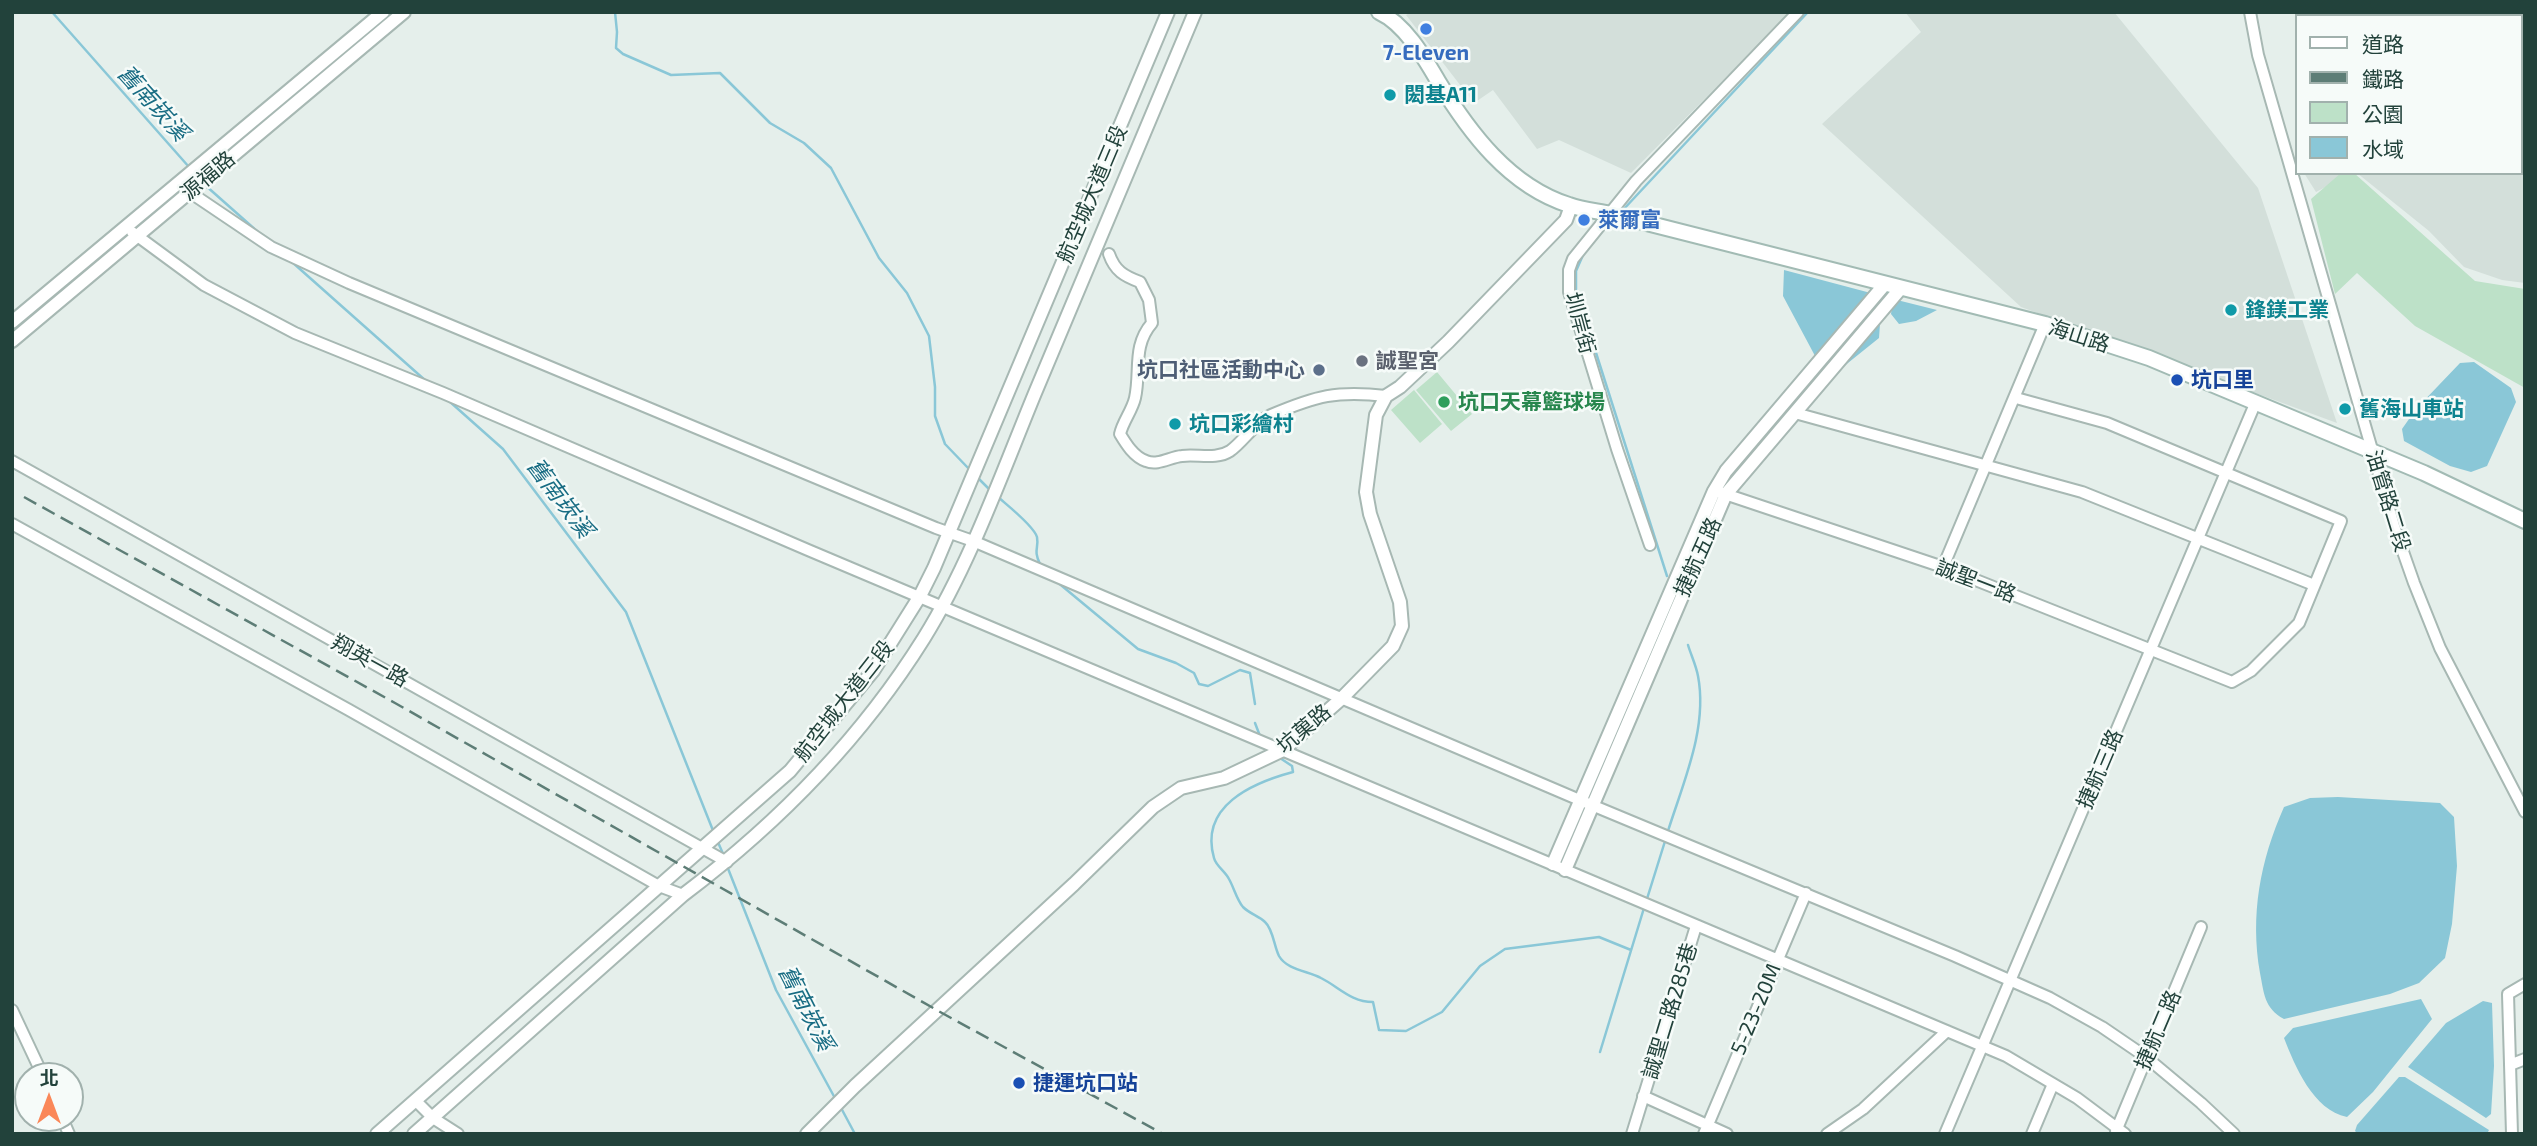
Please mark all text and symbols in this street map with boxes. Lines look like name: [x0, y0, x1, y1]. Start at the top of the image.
legend: [2296, 14, 2523, 175]
marker: 7-Eleven: [1418, 21, 1434, 37]
text: 道路: [2362, 31, 2404, 56]
place label: 7-Eleven: [1383, 40, 1469, 66]
water label: 舊南崁溪: [112, 60, 194, 146]
text: 鐵路: [2362, 66, 2404, 91]
place label: 閎基A11: [1404, 82, 1477, 108]
marker: 閎基A11: [1382, 87, 1398, 103]
text: 公園: [2362, 101, 2404, 126]
street label: 航空城大道三段: [1052, 121, 1132, 267]
text: 水域: [2362, 136, 2404, 161]
street label: 源福路: [176, 146, 240, 206]
place label: 萊爾富: [1598, 207, 1661, 233]
marker: 萊爾富: [1576, 212, 1592, 228]
street label: 圳岸街: [1560, 289, 1600, 357]
place label: 鋒鎂工業: [2245, 297, 2329, 323]
marker: 鋒鎂工業: [2223, 302, 2239, 318]
street label: 海山路: [2045, 314, 2113, 358]
place label: 誠聖宮: [1376, 348, 1439, 374]
marker: 誠聖宮: [1354, 353, 1370, 369]
place label: 坑口社區活動中心: [1137, 357, 1305, 383]
marker: 坑口社區活動中心: [1311, 362, 1327, 378]
place label: 坑口里: [2191, 367, 2254, 393]
marker: 坑口里: [2169, 372, 2185, 388]
place label: 坑口天幕籃球場: [1458, 389, 1605, 415]
marker: 坑口天幕籃球場: [1436, 394, 1452, 410]
place label: 舊海山車站: [2359, 396, 2464, 422]
marker: 舊海山車站: [2337, 401, 2353, 417]
place label: 坑口彩繪村: [1189, 411, 1294, 437]
marker: 坑口彩繪村: [1167, 416, 1183, 432]
street label: 油管路二段: [2361, 447, 2415, 555]
water label: 舊南崁溪: [521, 453, 599, 543]
street label: 捷航五路: [1669, 514, 1727, 600]
street label: 誠聖一路: [1932, 554, 2020, 608]
street label: 翔英一路: [327, 630, 413, 692]
street label: 航空城大道三段: [789, 635, 899, 767]
street label: 坑菓路: [1272, 699, 1336, 759]
street label: 捷航三路: [2072, 725, 2128, 813]
street label: 誠聖二路285巷: [1637, 940, 1703, 1082]
street label: 5-23-20M: [1726, 960, 1786, 1058]
water label: 舊南崁溪: [773, 961, 839, 1055]
street label: 捷航二路: [2130, 986, 2186, 1074]
north arrow: [14, 1062, 84, 1132]
text: 北: [39, 1066, 59, 1089]
place label: 捷運坑口站: [1033, 1070, 1138, 1096]
marker: 捷運坑口站: [1011, 1075, 1027, 1091]

